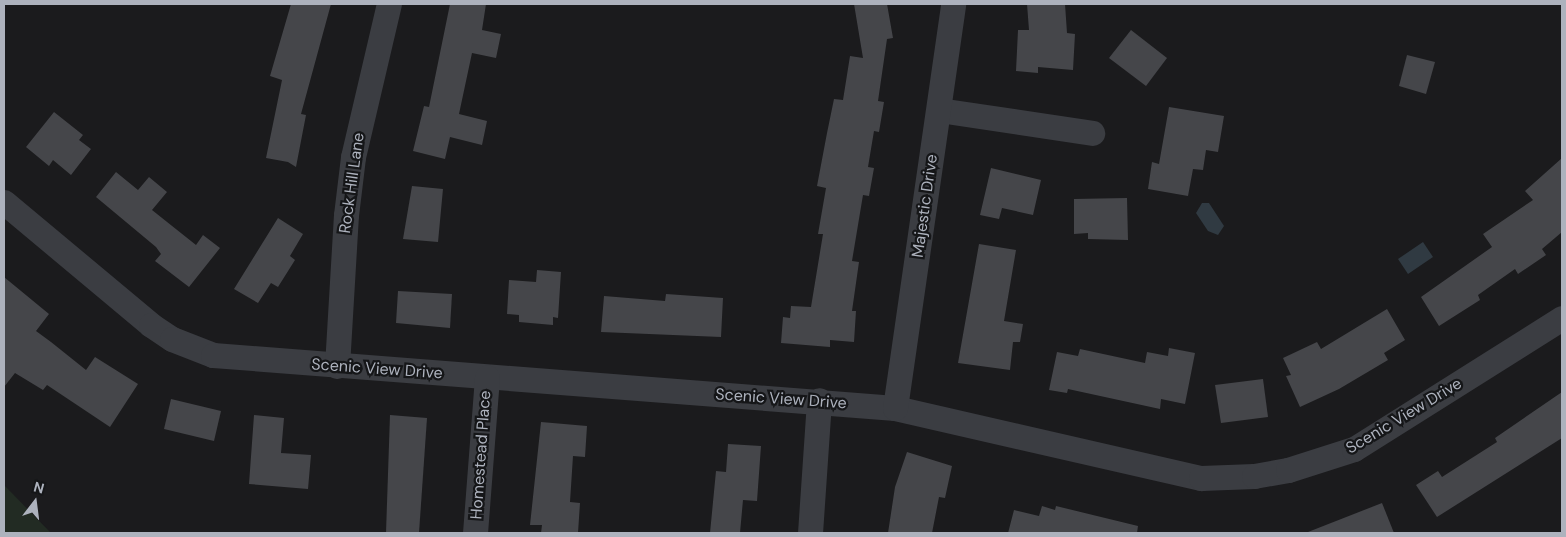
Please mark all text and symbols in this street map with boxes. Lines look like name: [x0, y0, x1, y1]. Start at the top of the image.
street label: Rock Hill Lane: [335, 131, 369, 235]
street label: Majestic Drive: [908, 153, 942, 259]
street label: Scenic View Drive: [311, 355, 443, 383]
street label: Scenic View Drive: [1343, 374, 1465, 458]
street label: Scenic View Drive: [715, 385, 847, 413]
street label: Homestead Place: [467, 390, 495, 520]
north arrow: [10, 477, 60, 527]
text: N: [32, 477, 46, 498]

